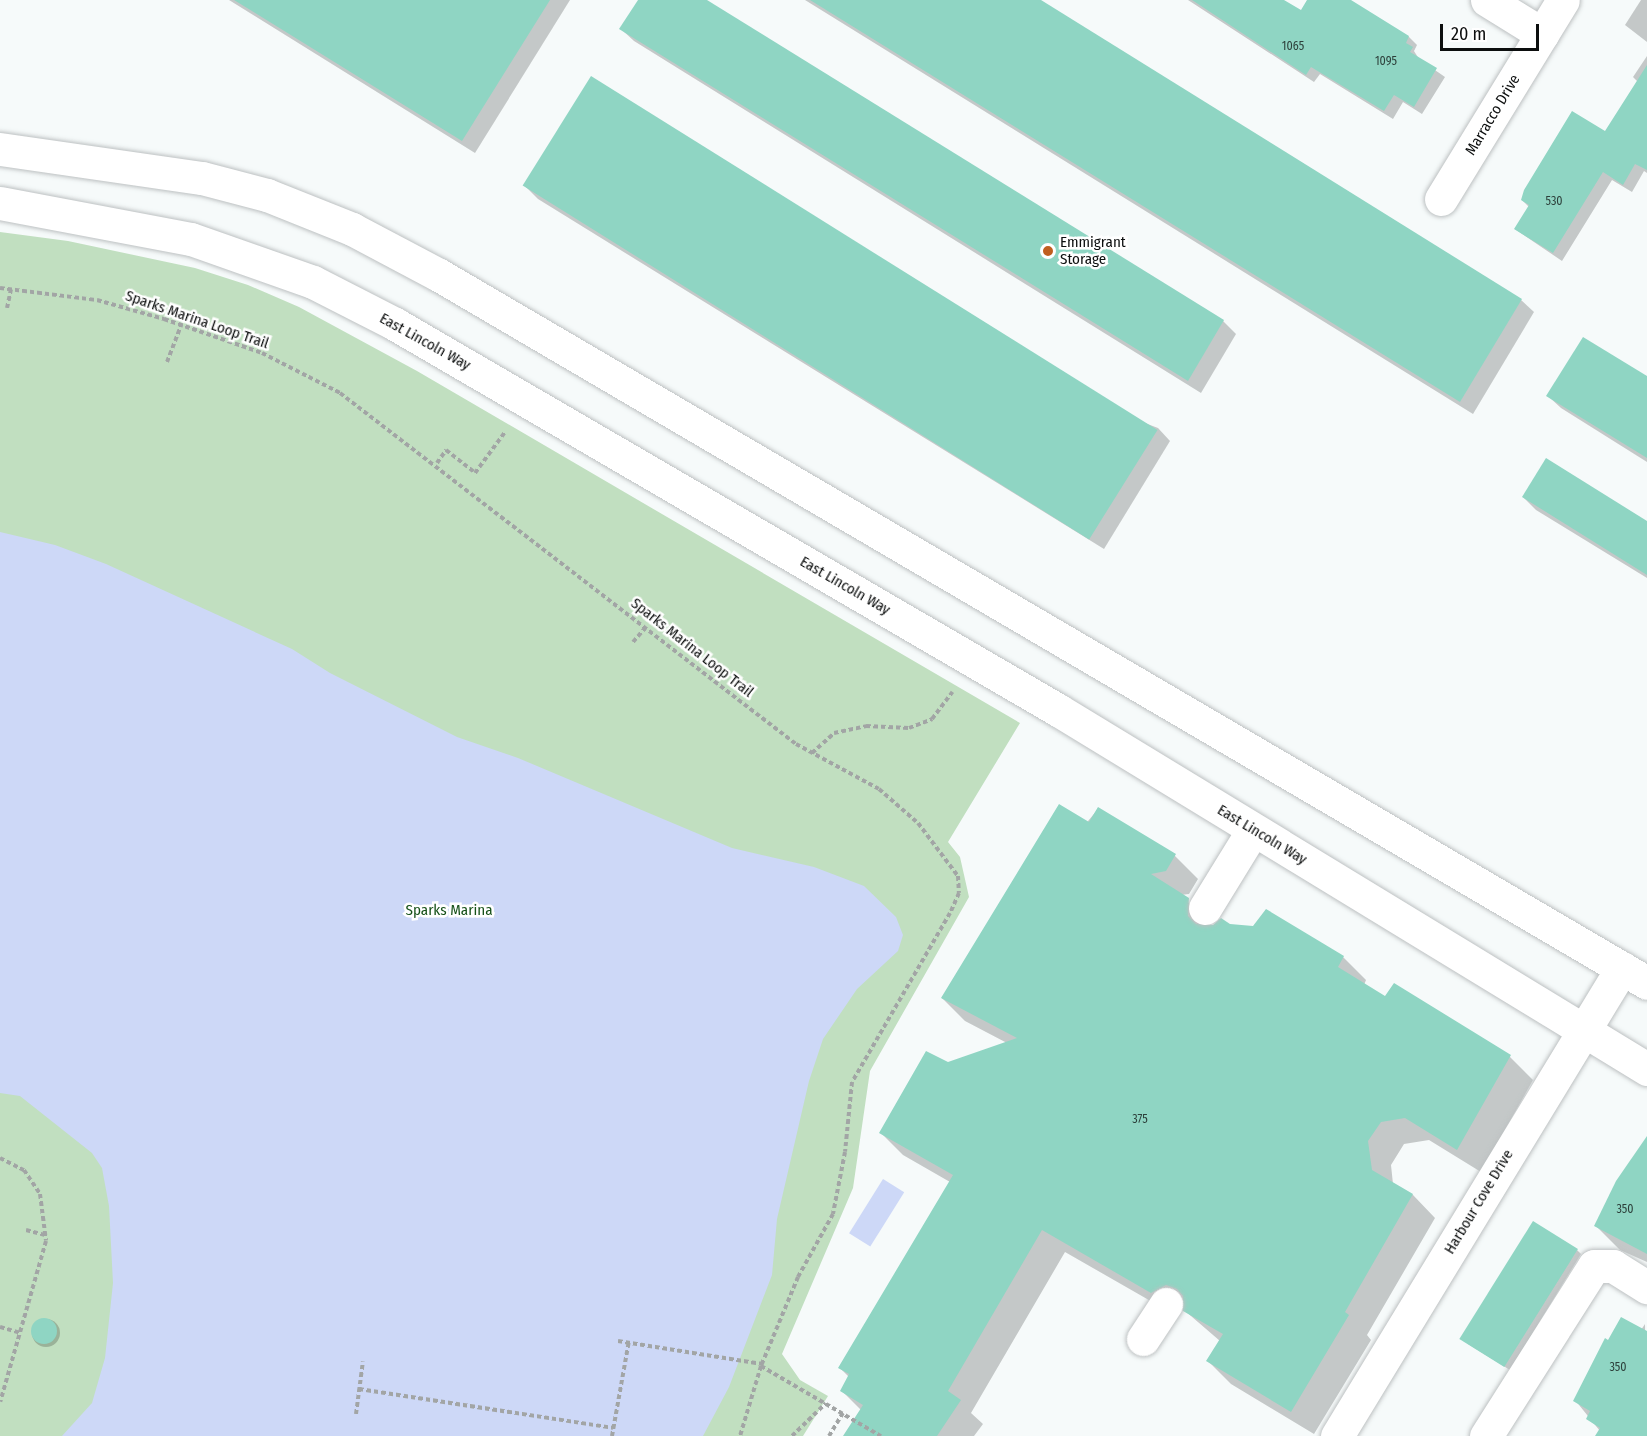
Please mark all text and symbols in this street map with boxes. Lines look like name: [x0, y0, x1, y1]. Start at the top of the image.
scale bar: [1443, 12, 1542, 50]
text: 20 m: [1451, 23, 1486, 45]
house number: 1065: [1282, 40, 1304, 54]
house number: 1095: [1375, 55, 1397, 69]
street label: Marracco Drive: [1462, 71, 1524, 159]
house number: 530: [1545, 195, 1563, 209]
place label: Emmigrant Storage: [1060, 233, 1126, 268]
marker: Emmigrant Storage: [1041, 244, 1055, 258]
street label: Sparks Marina Loop Trail: [123, 287, 271, 353]
street label: East Lincoln Way: [376, 310, 474, 374]
street label: East Lincoln Way: [797, 553, 893, 619]
street label: Sparks Marina Loop Trail: [627, 595, 757, 701]
street label: East Lincoln Way: [1214, 801, 1310, 869]
park label: Sparks Marina: [406, 902, 492, 920]
house number: 375: [1132, 1113, 1148, 1127]
street label: Harbour Cove Drive: [1441, 1147, 1517, 1257]
house number: 350: [1616, 1203, 1634, 1217]
house number: 350: [1609, 1361, 1627, 1375]

